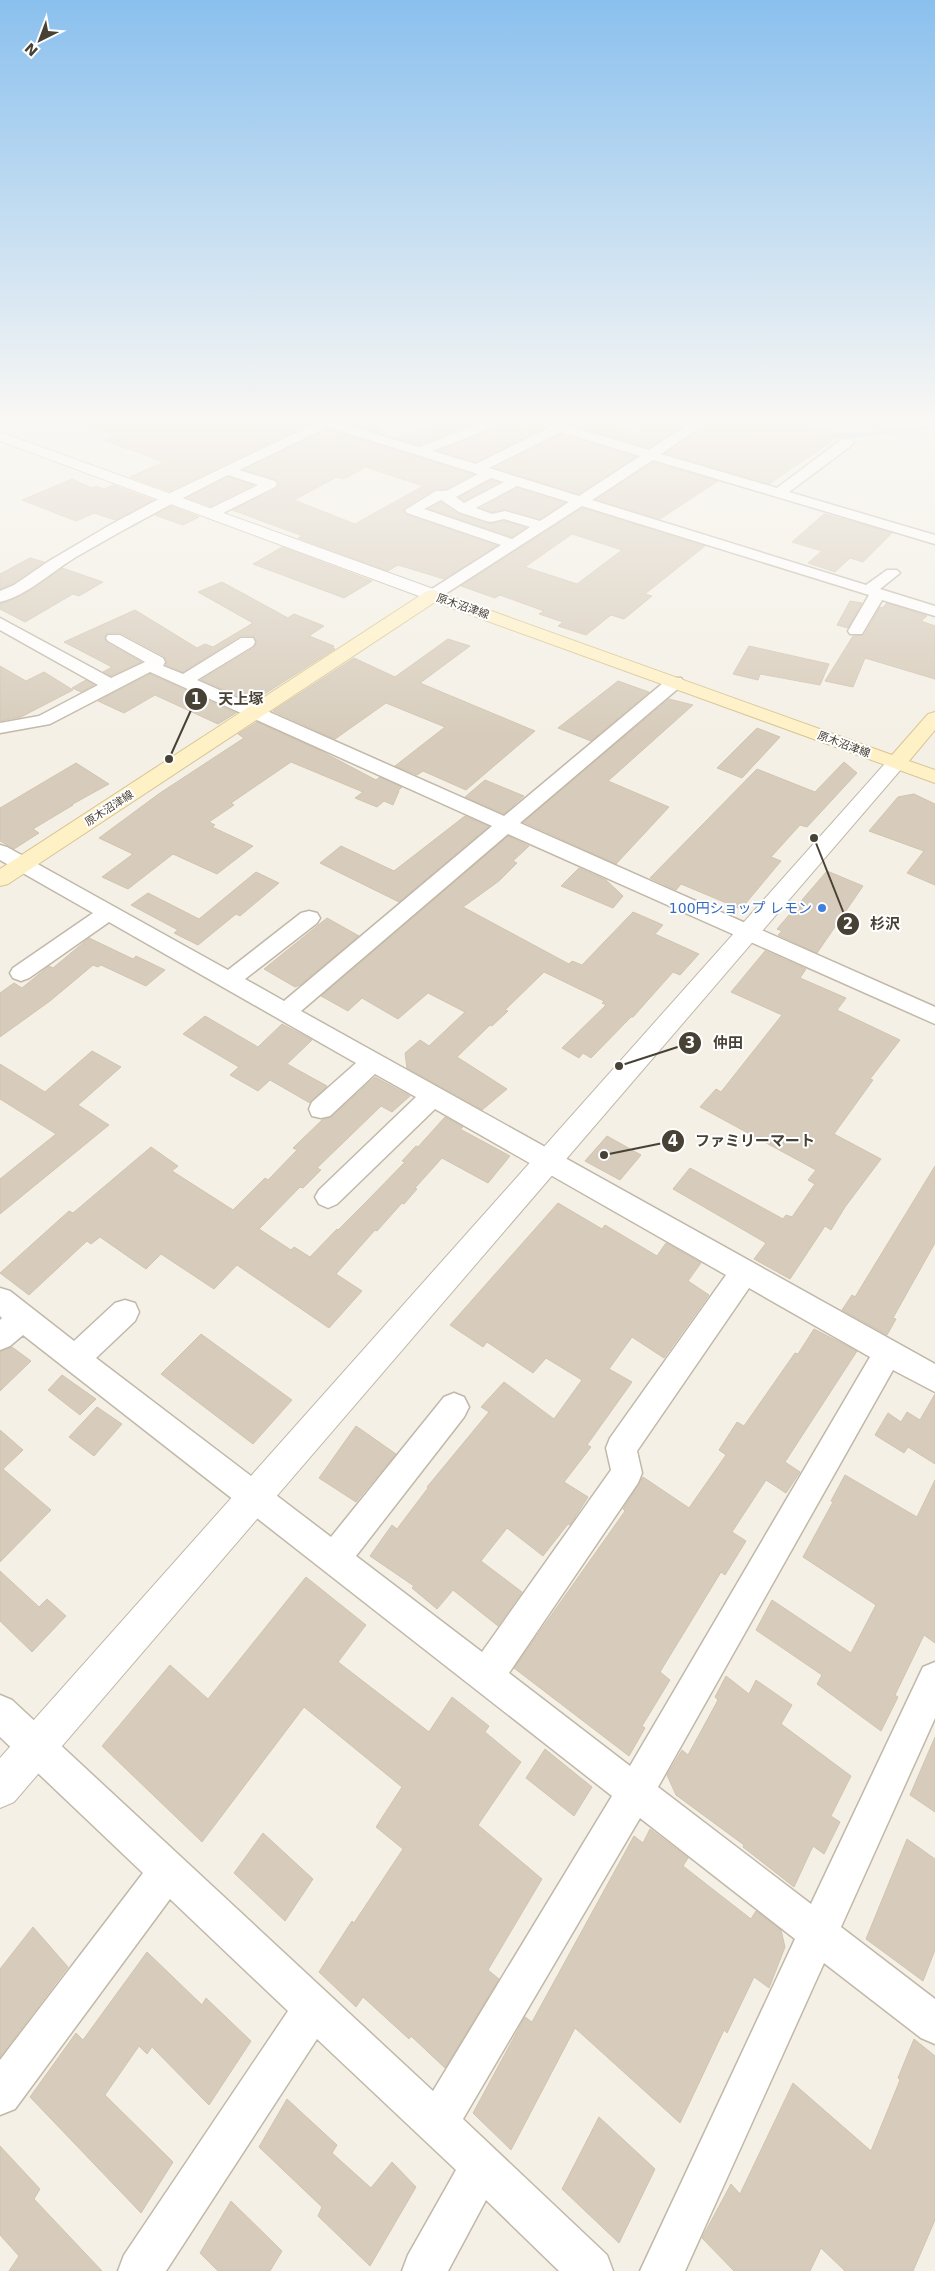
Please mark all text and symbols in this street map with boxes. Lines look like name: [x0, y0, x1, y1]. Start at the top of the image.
north arrow: [15, 15, 65, 65]
text: N: [22, 40, 41, 60]
street label: 原木沼津線: [435, 591, 491, 622]
callout: 天上塚: [183, 684, 273, 714]
text: 1: [191, 690, 201, 708]
text: 天上塚: [218, 690, 264, 708]
street label: 原木沼津線: [816, 729, 872, 760]
street label: 原木沼津線: [83, 788, 136, 829]
place label: 100円ショップ レモン: [669, 900, 812, 916]
marker: 100円ショップ レモン: [816, 902, 828, 914]
callout: 杉沢: [835, 909, 910, 939]
text: 2: [843, 915, 853, 933]
text: 杉沢: [870, 915, 900, 933]
callout: 仲田: [678, 1028, 753, 1058]
text: 3: [685, 1034, 695, 1052]
text: 仲田: [713, 1034, 743, 1052]
callout: ファミリーマート: [660, 1126, 825, 1156]
text: 4: [668, 1132, 678, 1150]
text: ファミリーマート: [695, 1132, 815, 1150]

